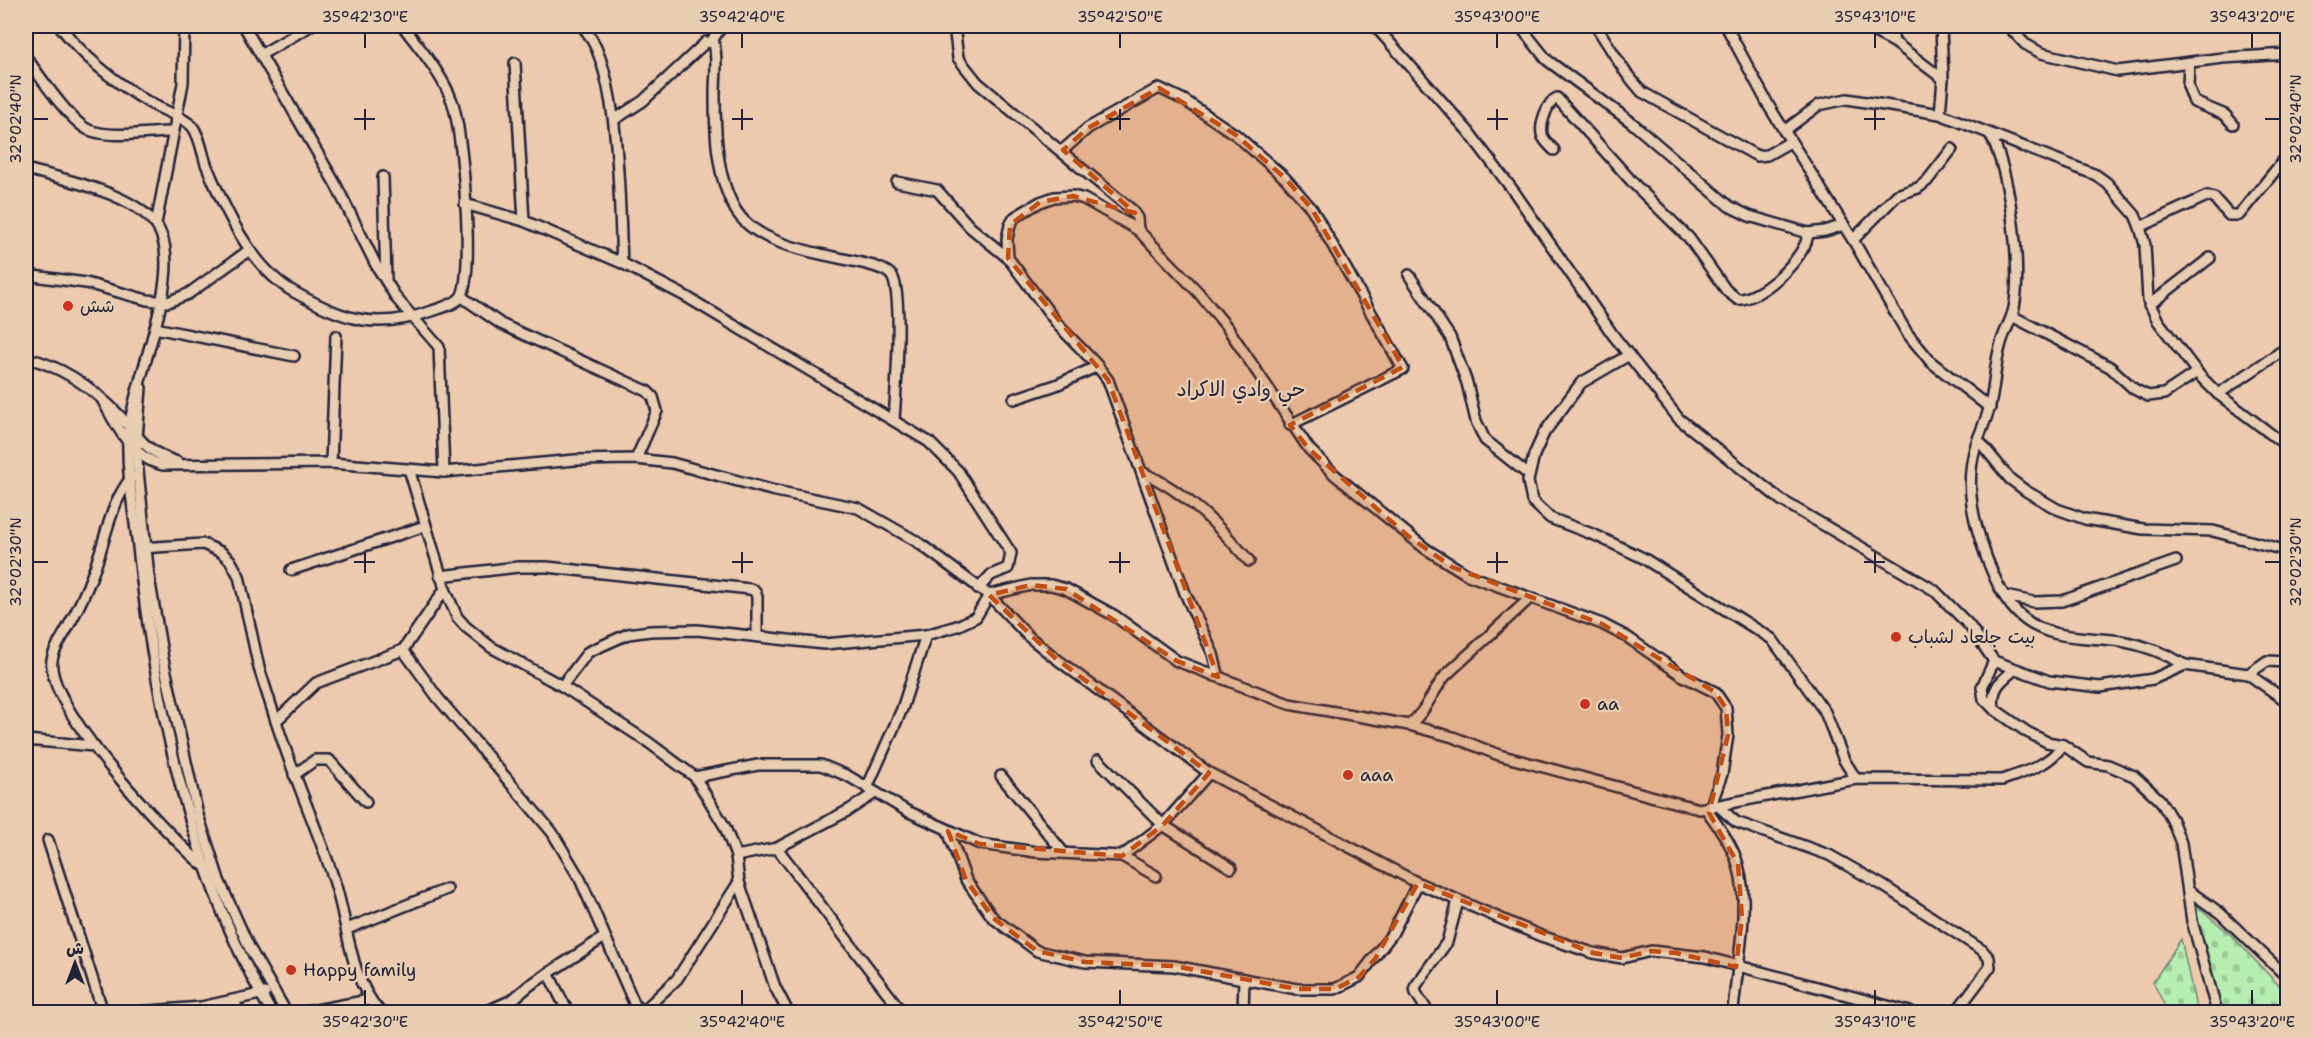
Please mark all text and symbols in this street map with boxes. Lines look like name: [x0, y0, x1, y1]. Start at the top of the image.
text: 35°42'30"E: [322, 7, 408, 27]
text: 35°42'40"E: [699, 7, 785, 27]
text: 35°42'50"E: [1077, 7, 1163, 27]
text: 35°43'00"E: [1454, 7, 1540, 27]
text: 35°43'10"E: [1834, 7, 1916, 27]
text: 35°43'20"E: [2209, 7, 2295, 27]
text: 32°02'40"N: [6, 74, 26, 164]
text: 32°02'40"N: [2286, 74, 2306, 164]
place label: شش: [80, 294, 115, 318]
marker: شش: [61, 299, 75, 313]
district label: حي وادي الاكراد: [1177, 376, 1305, 407]
text: 32°02'30"N: [6, 517, 26, 607]
text: 32°02'30"N: [2286, 517, 2306, 607]
place label: بيت جلعاد لشباب: [1908, 625, 2036, 649]
marker: بيت جلعاد لشباب: [1889, 630, 1903, 644]
place label: aa: [1597, 692, 1619, 716]
marker: aa: [1578, 697, 1592, 711]
place label: aaa: [1360, 763, 1393, 787]
marker: aaa: [1341, 768, 1355, 782]
north arrow: [45, 933, 105, 993]
text: ش: [66, 938, 84, 959]
place label: Happy family: [303, 958, 416, 982]
marker: Happy family: [284, 963, 298, 977]
text: 35°42'30"E: [322, 1012, 408, 1032]
text: 35°42'40"E: [699, 1012, 785, 1032]
text: 35°42'50"E: [1077, 1012, 1163, 1032]
text: 35°43'00"E: [1454, 1012, 1540, 1032]
text: 35°43'10"E: [1834, 1012, 1916, 1032]
text: 35°43'20"E: [2209, 1012, 2295, 1032]

